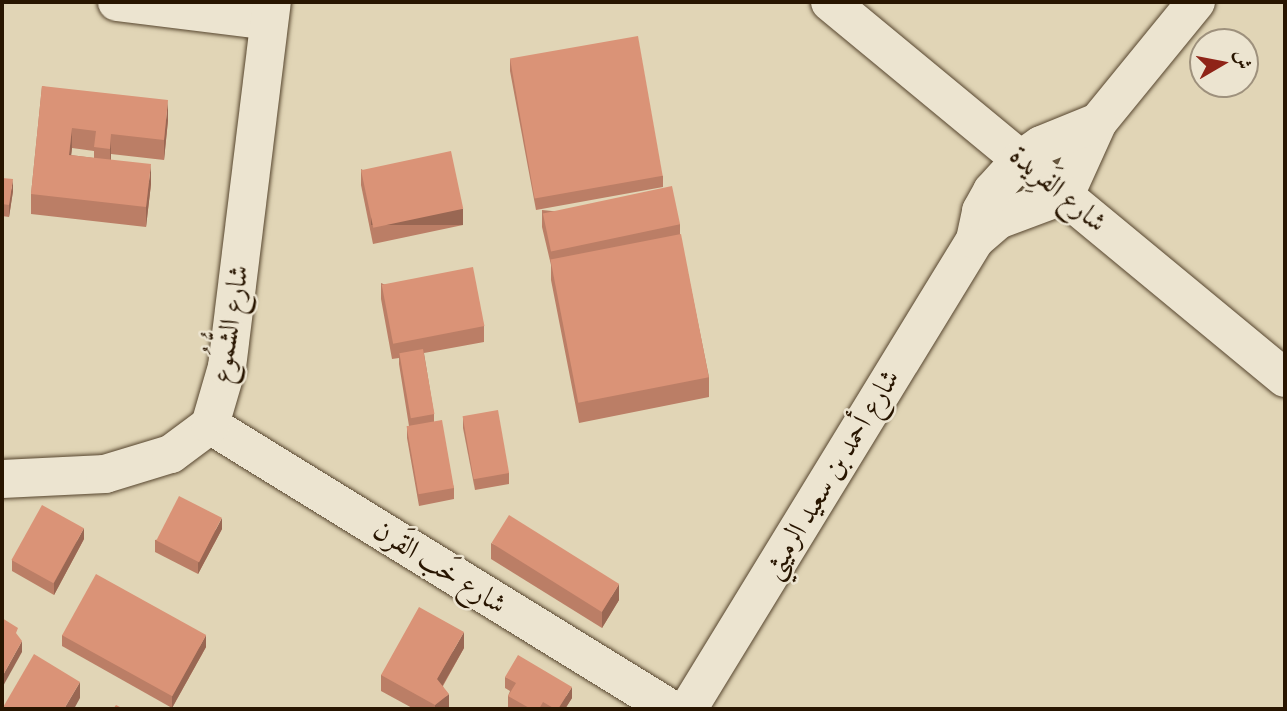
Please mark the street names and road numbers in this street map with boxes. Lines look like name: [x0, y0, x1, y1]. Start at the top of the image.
street label: شارع الفَرِيدة: [1003, 139, 1113, 239]
street label: شارع الشُّمُوع: [204, 262, 256, 386]
street label: شارع أحمد بن سعيد الرميثي: [755, 363, 907, 585]
street label: شارع خَب القَرن: [367, 513, 513, 621]

